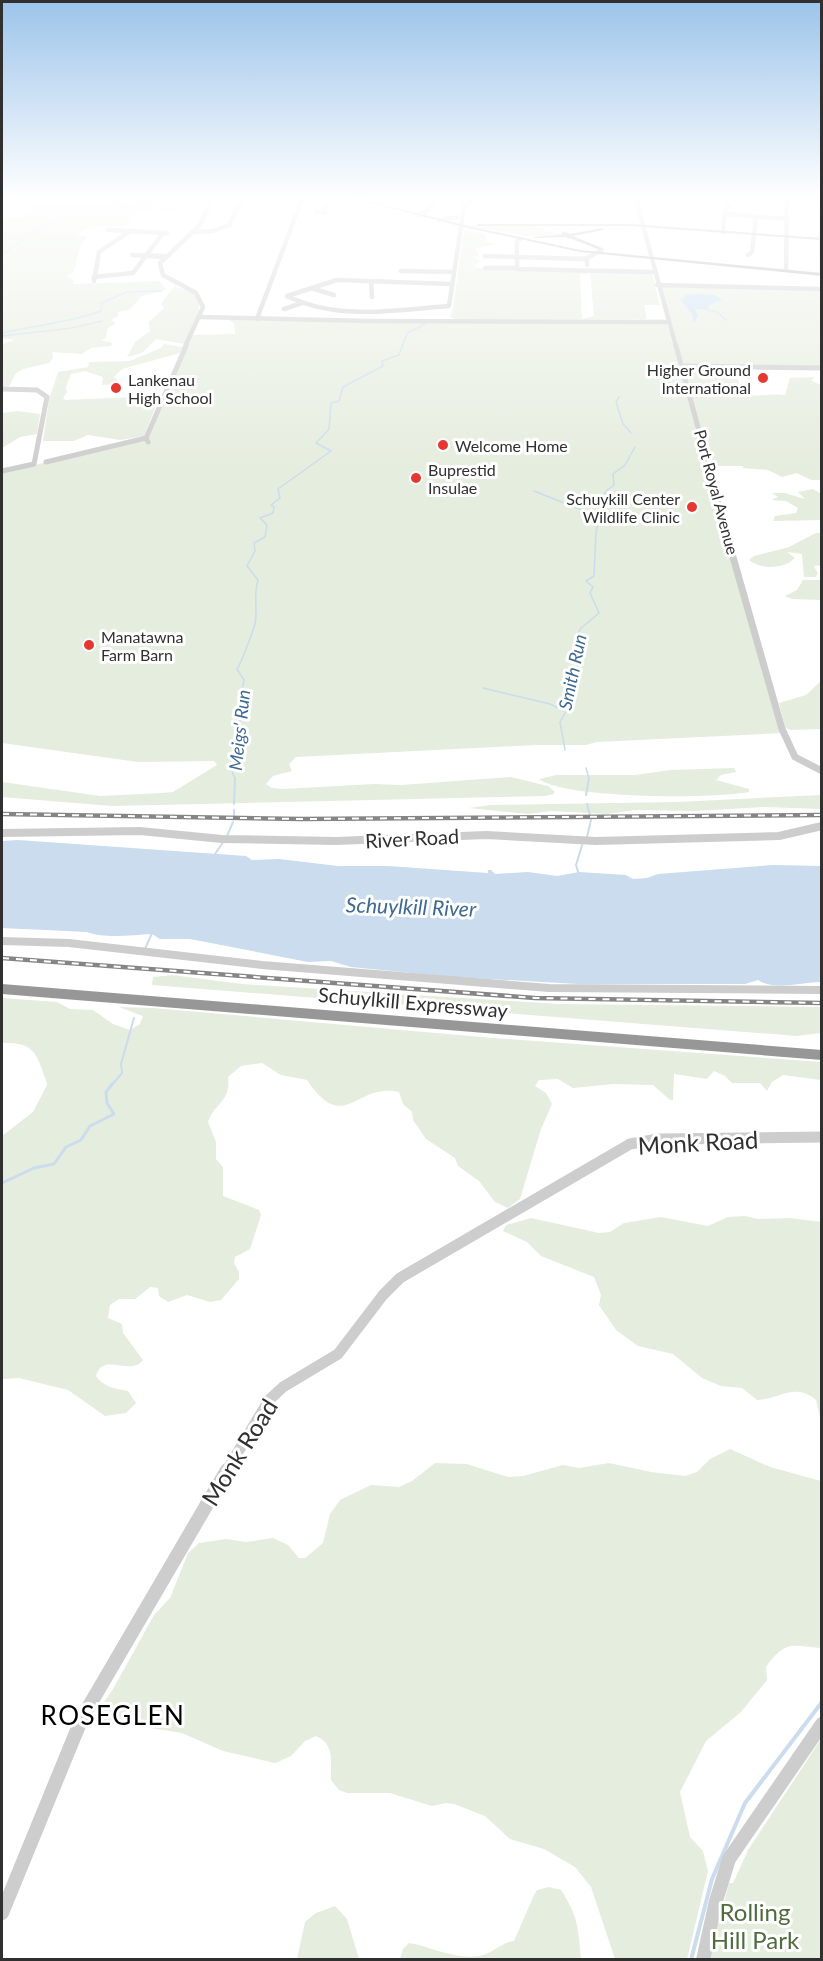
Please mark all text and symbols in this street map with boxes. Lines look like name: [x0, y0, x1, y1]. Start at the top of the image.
place label: Higher Ground International: [647, 360, 751, 397]
place label: Lankenau High School: [128, 370, 212, 407]
marker: Higher Ground International: [756, 371, 770, 385]
marker: Lankenau High School: [109, 381, 123, 395]
street label: Port Royal Avenue: [691, 427, 743, 557]
place label: Welcome Home: [455, 436, 568, 455]
marker: Welcome Home: [436, 438, 450, 452]
place label: Buprestid Insulae: [428, 460, 496, 497]
marker: Buprestid Insulae: [409, 471, 423, 485]
place label: Schuykill Center Wildlife Clinic: [566, 489, 680, 526]
marker: Schuykill Center Wildlife Clinic: [685, 500, 699, 514]
place label: Manatawna Farm Barn: [101, 627, 183, 664]
water label: Smith Run: [553, 632, 591, 712]
marker: Manatawna Farm Barn: [82, 638, 96, 652]
water label: Meigs' Run: [224, 689, 254, 771]
street label: River Road: [364, 824, 460, 852]
water label: Schuylkill River: [345, 891, 477, 921]
street label: Schuylkill Expressway: [317, 982, 510, 1022]
street label: Monk Road: [637, 1124, 759, 1160]
street label: Monk Road: [195, 1393, 283, 1511]
district label: ROSEGLEN: [41, 1699, 185, 1731]
park label: Rolling Hill Park: [711, 1897, 800, 1954]

